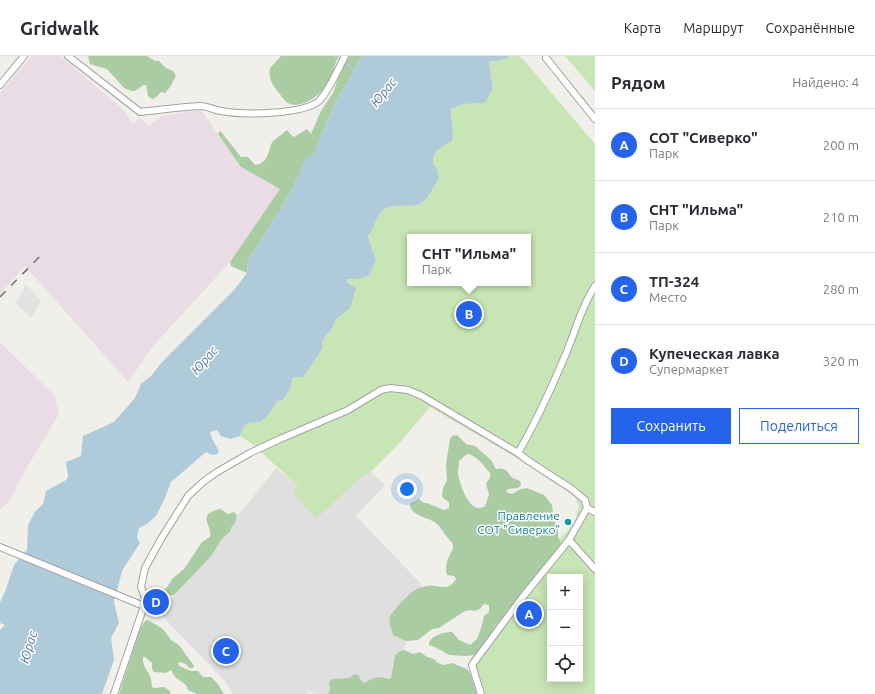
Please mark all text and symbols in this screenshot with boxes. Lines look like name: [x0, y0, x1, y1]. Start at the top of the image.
text: Gridwalk: [20, 17, 99, 39]
text: Карта: [624, 20, 661, 36]
text: Маршрут: [683, 20, 744, 36]
text: Сохранённые: [766, 20, 855, 36]
text: Рядом: [611, 73, 666, 92]
water label: Юрас: [367, 74, 399, 109]
text: Найдено: 4: [792, 75, 859, 89]
text: СОТ "Сиверко": [649, 129, 758, 146]
text: A: [619, 138, 629, 152]
text: 200 m: [823, 138, 859, 152]
text: Парк: [649, 146, 679, 160]
text: СНТ "Ильма": [649, 201, 743, 218]
text: B: [620, 210, 628, 224]
text: 210 m: [823, 210, 859, 224]
text: Парк: [649, 218, 679, 232]
popup: [407, 234, 531, 286]
text: СНТ "Ильма": [422, 245, 516, 262]
text: Парк: [422, 262, 452, 276]
text: ТП-324: [649, 273, 699, 290]
text: C: [620, 282, 628, 296]
text: 280 m: [823, 282, 859, 296]
text: Место: [649, 290, 687, 304]
pin: B: [456, 299, 482, 329]
water label: Юрас: [188, 342, 221, 377]
text: Купеческая лавка: [649, 345, 780, 362]
text: D: [619, 354, 629, 368]
text: 320 m: [823, 354, 859, 368]
text: Супермаркет: [649, 362, 729, 376]
button: Сохранить: [611, 408, 731, 444]
button: Поделиться: [739, 408, 859, 444]
your location: [397, 479, 417, 499]
place label: Правление СОТ "Сиверко": [477, 509, 560, 536]
marker: Правление СОТ "Сиверко": [563, 517, 573, 527]
map controls: [547, 574, 583, 682]
button: +: [547, 574, 583, 610]
pin: D: [143, 587, 169, 617]
pin: A: [516, 599, 542, 629]
button: −: [547, 610, 583, 646]
water label: Юрас: [17, 628, 40, 665]
pin: C: [213, 636, 239, 666]
button: locate: [547, 646, 583, 682]

